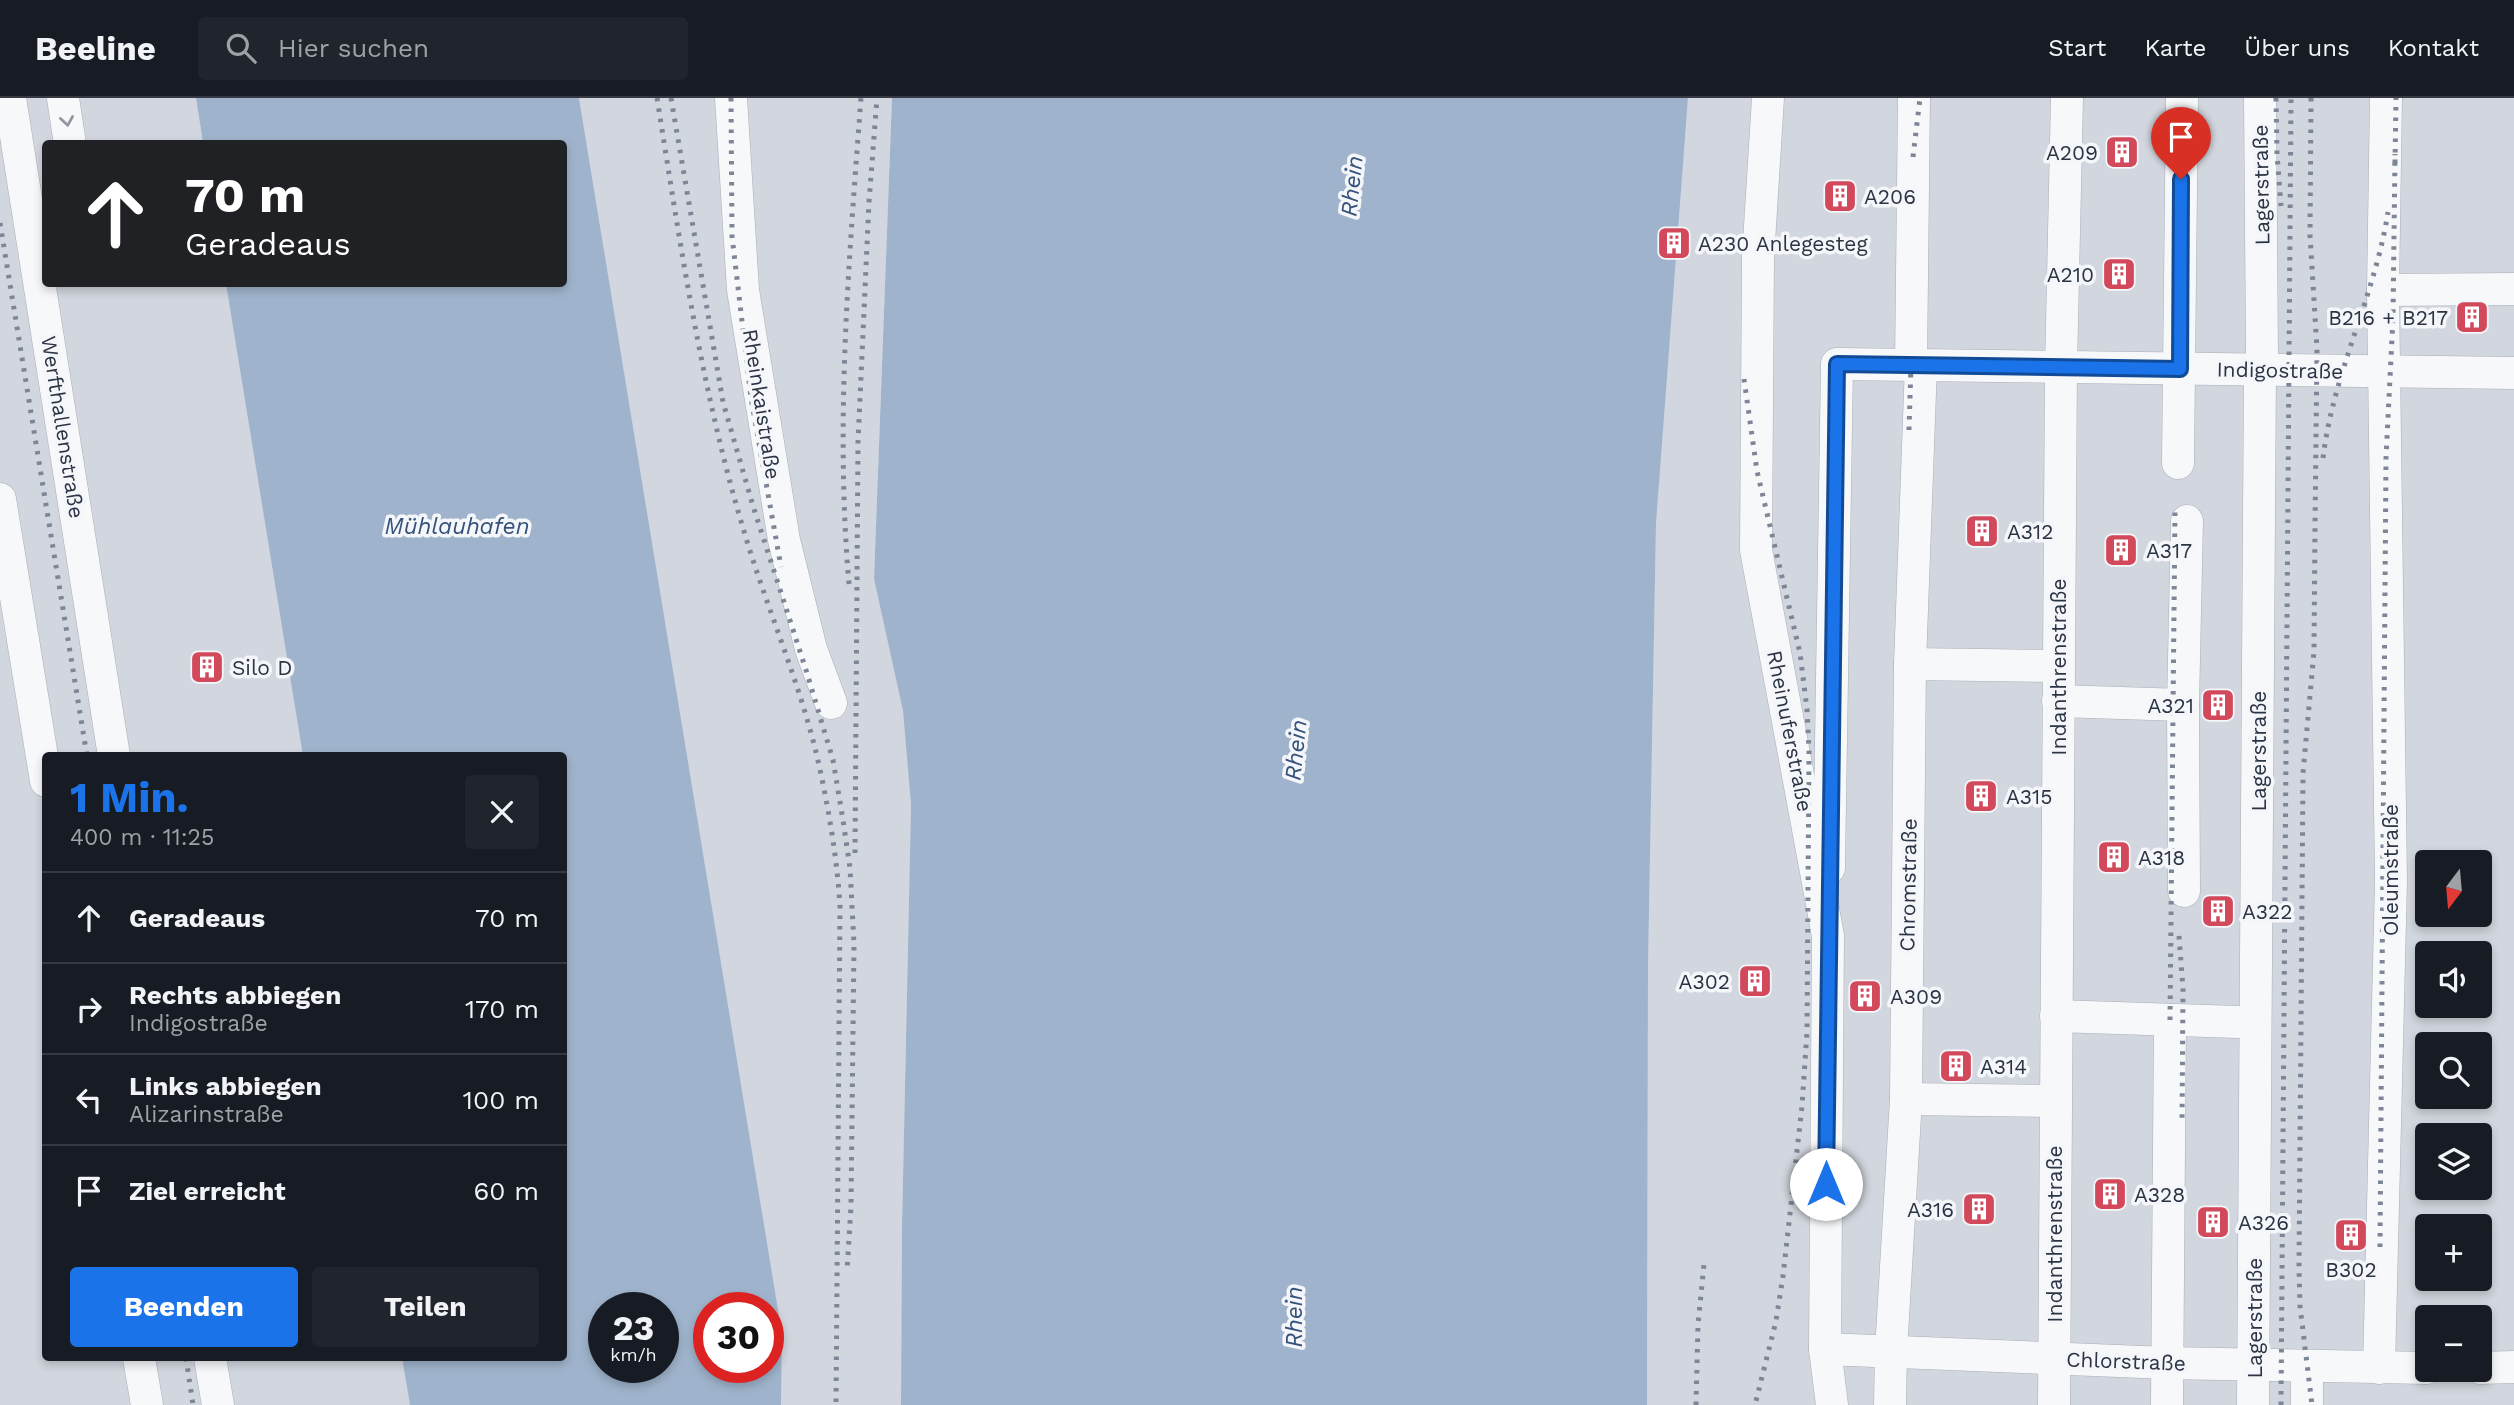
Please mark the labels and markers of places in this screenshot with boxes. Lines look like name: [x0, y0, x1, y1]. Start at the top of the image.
pin: [2151, 107, 2211, 179]
building icon: A209: [2103, 133, 2141, 171]
place label: A209: [2046, 140, 2098, 165]
building icon: A206: [1821, 177, 1859, 215]
place label: A206: [1864, 184, 1916, 209]
building icon: A230 Anlegesteg: [1655, 224, 1693, 262]
place label: A230 Anlegesteg: [1698, 231, 1868, 256]
building icon: A210: [2100, 255, 2138, 293]
place label: A210: [2047, 262, 2094, 287]
building icon: B216 + B217: [2453, 298, 2491, 336]
place label: B216 + B217: [2328, 305, 2448, 330]
building icon: A312: [1963, 512, 2001, 550]
place label: A312: [2007, 519, 2054, 544]
building icon: A317: [2102, 531, 2140, 569]
place label: A317: [2146, 538, 2192, 563]
building icon: Silo D: [188, 648, 226, 686]
place label: Silo D: [232, 655, 292, 680]
building icon: A321: [2199, 686, 2237, 724]
place label: A321: [2147, 693, 2194, 718]
building icon: A315: [1962, 777, 2000, 815]
place label: A315: [2006, 784, 2053, 809]
building icon: A318: [2095, 838, 2133, 876]
place label: A318: [2138, 845, 2185, 870]
building icon: A322: [2199, 892, 2237, 930]
place label: A322: [2242, 899, 2293, 924]
building icon: A302: [1736, 962, 1774, 1000]
place label: A302: [1679, 969, 1730, 994]
building icon: A309: [1846, 977, 1884, 1015]
place label: A309: [1890, 984, 1942, 1009]
building icon: A314: [1937, 1047, 1975, 1085]
place label: A314: [1980, 1054, 2027, 1079]
building icon: A328: [2091, 1175, 2129, 1213]
place label: A328: [2134, 1182, 2185, 1207]
building icon: A316: [1960, 1190, 1998, 1228]
place label: A316: [1907, 1197, 1954, 1222]
building icon: A326: [2194, 1203, 2232, 1241]
place label: A326: [2238, 1210, 2289, 1235]
building icon: B302: [2332, 1216, 2370, 1254]
place label: B302: [2325, 1257, 2377, 1282]

